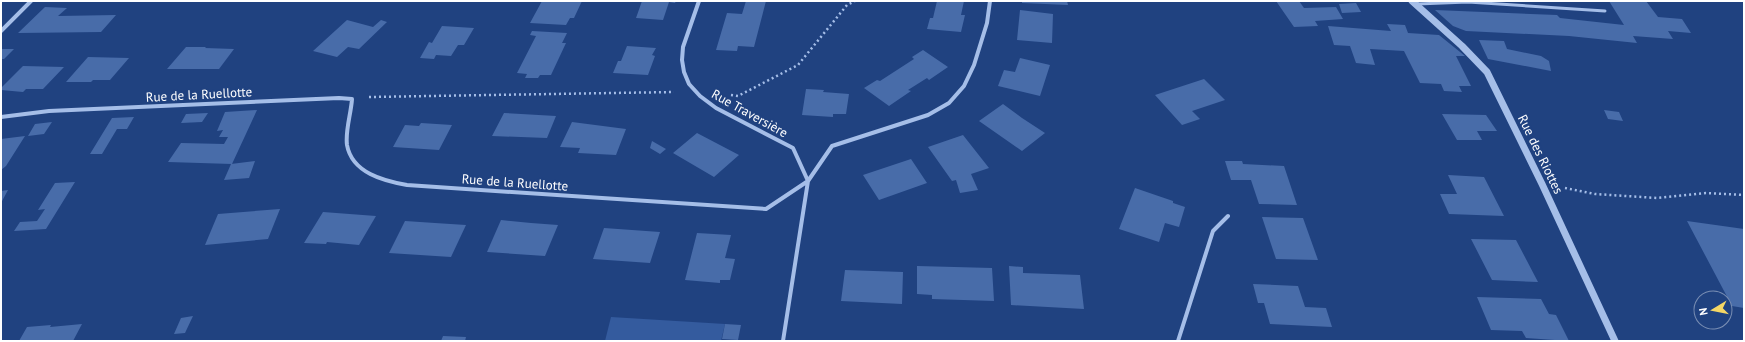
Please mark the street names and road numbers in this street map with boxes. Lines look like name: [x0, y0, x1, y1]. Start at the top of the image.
street label: Rue de la Ruellotte: [145, 83, 253, 106]
street label: Rue Traversière: [709, 85, 791, 141]
street label: Rue des Riottes: [1514, 112, 1567, 197]
street label: Rue de la Ruellotte: [461, 170, 569, 195]

